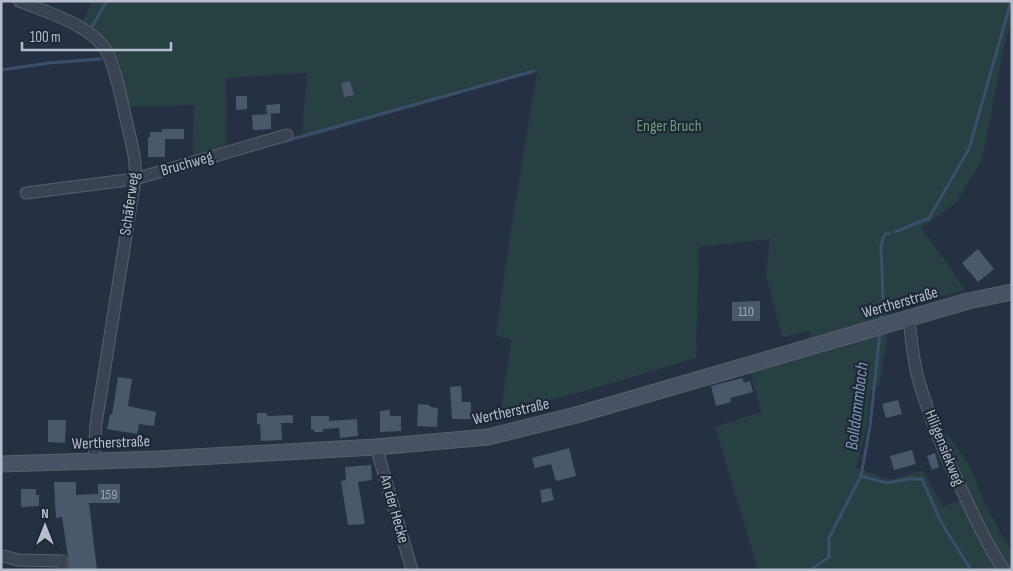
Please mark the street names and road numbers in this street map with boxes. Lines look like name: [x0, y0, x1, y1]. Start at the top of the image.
street label: Bruchweg: [159, 148, 215, 180]
street label: Schäferweg: [116, 171, 144, 237]
street label: Wertherstraße: [860, 283, 940, 323]
street label: Wertherstraße: [471, 395, 551, 429]
street label: Hiligensiekweg: [920, 407, 968, 489]
street label: Wertherstraße: [72, 432, 150, 454]
street label: An der Hecke: [375, 472, 413, 545]

